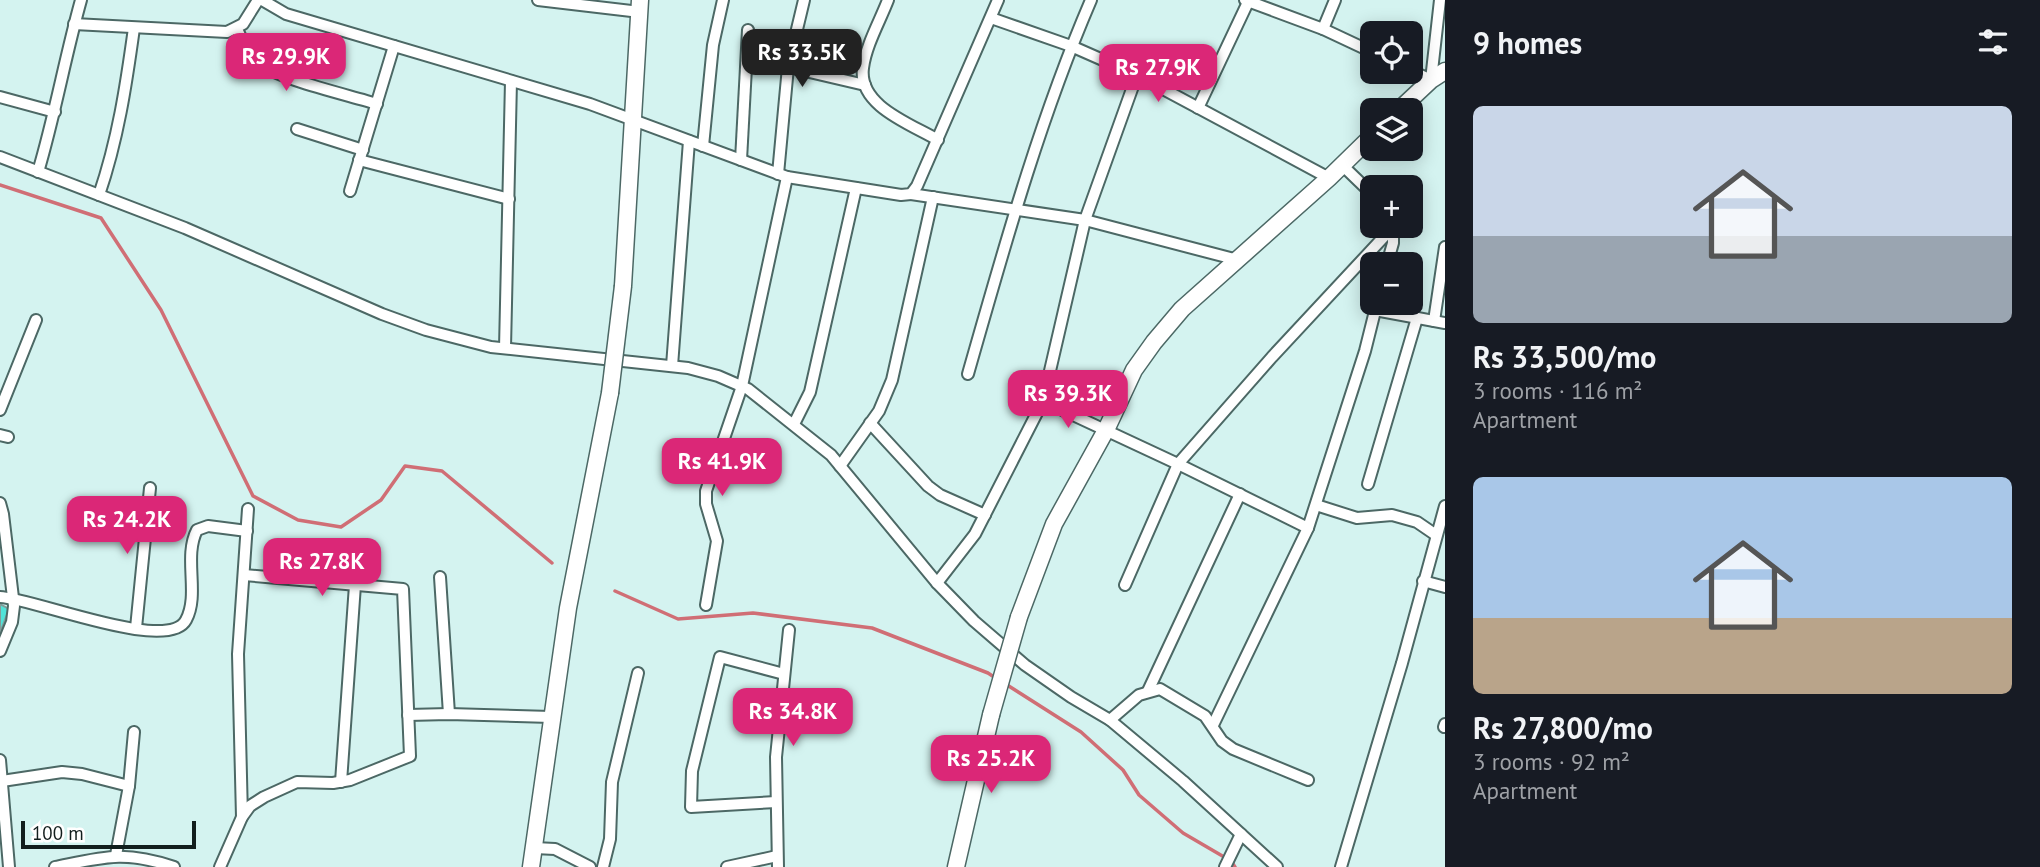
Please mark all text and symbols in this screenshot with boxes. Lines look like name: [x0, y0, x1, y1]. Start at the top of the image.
map controls: [1360, 21, 1423, 315]
button: locate: [1360, 21, 1423, 84]
text: 9 homes: [1473, 23, 1582, 62]
icon: filters: [1974, 23, 2012, 61]
pin: Rs 33.5K: [730, 29, 874, 89]
pin: Rs 29.9K: [214, 34, 358, 93]
text: Rs 33.5K: [758, 37, 846, 66]
text: Rs 29.9K: [242, 41, 330, 70]
pin: Rs 27.9K: [1086, 44, 1230, 104]
text: Rs 27.9K: [1115, 52, 1201, 81]
button: layers: [1360, 98, 1423, 161]
icon: home: [1680, 151, 1806, 277]
button: +: [1360, 175, 1423, 238]
button: −: [1360, 252, 1423, 315]
text: Rs 33,500/mo: [1473, 337, 1656, 376]
pin: Rs 39.3K: [996, 370, 1140, 430]
text: 3 rooms · 116 m²: [1473, 376, 1642, 405]
text: Rs 39.3K: [1024, 378, 1112, 407]
text: Apartment: [1473, 405, 1577, 434]
pin: Rs 41.9K: [650, 438, 794, 498]
text: Rs 41.9K: [678, 446, 766, 475]
pin: Rs 24.2K: [55, 496, 199, 556]
text: Rs 24.2K: [83, 504, 171, 533]
icon: home: [1680, 522, 1806, 648]
pin: Rs 27.8K: [250, 538, 394, 598]
text: Rs 27.8K: [279, 546, 365, 575]
pin: Rs 34.8K: [721, 688, 865, 748]
text: Rs 34.8K: [749, 696, 837, 725]
text: Rs 27,800/mo: [1473, 708, 1653, 747]
pin: Rs 25.2K: [919, 736, 1063, 795]
text: Rs 25.2K: [947, 743, 1035, 772]
text: 3 rooms · 92 m²: [1473, 747, 1630, 776]
text: Apartment: [1473, 776, 1577, 805]
scale bar: [21, 818, 196, 850]
text: 100 m: [32, 821, 84, 845]

